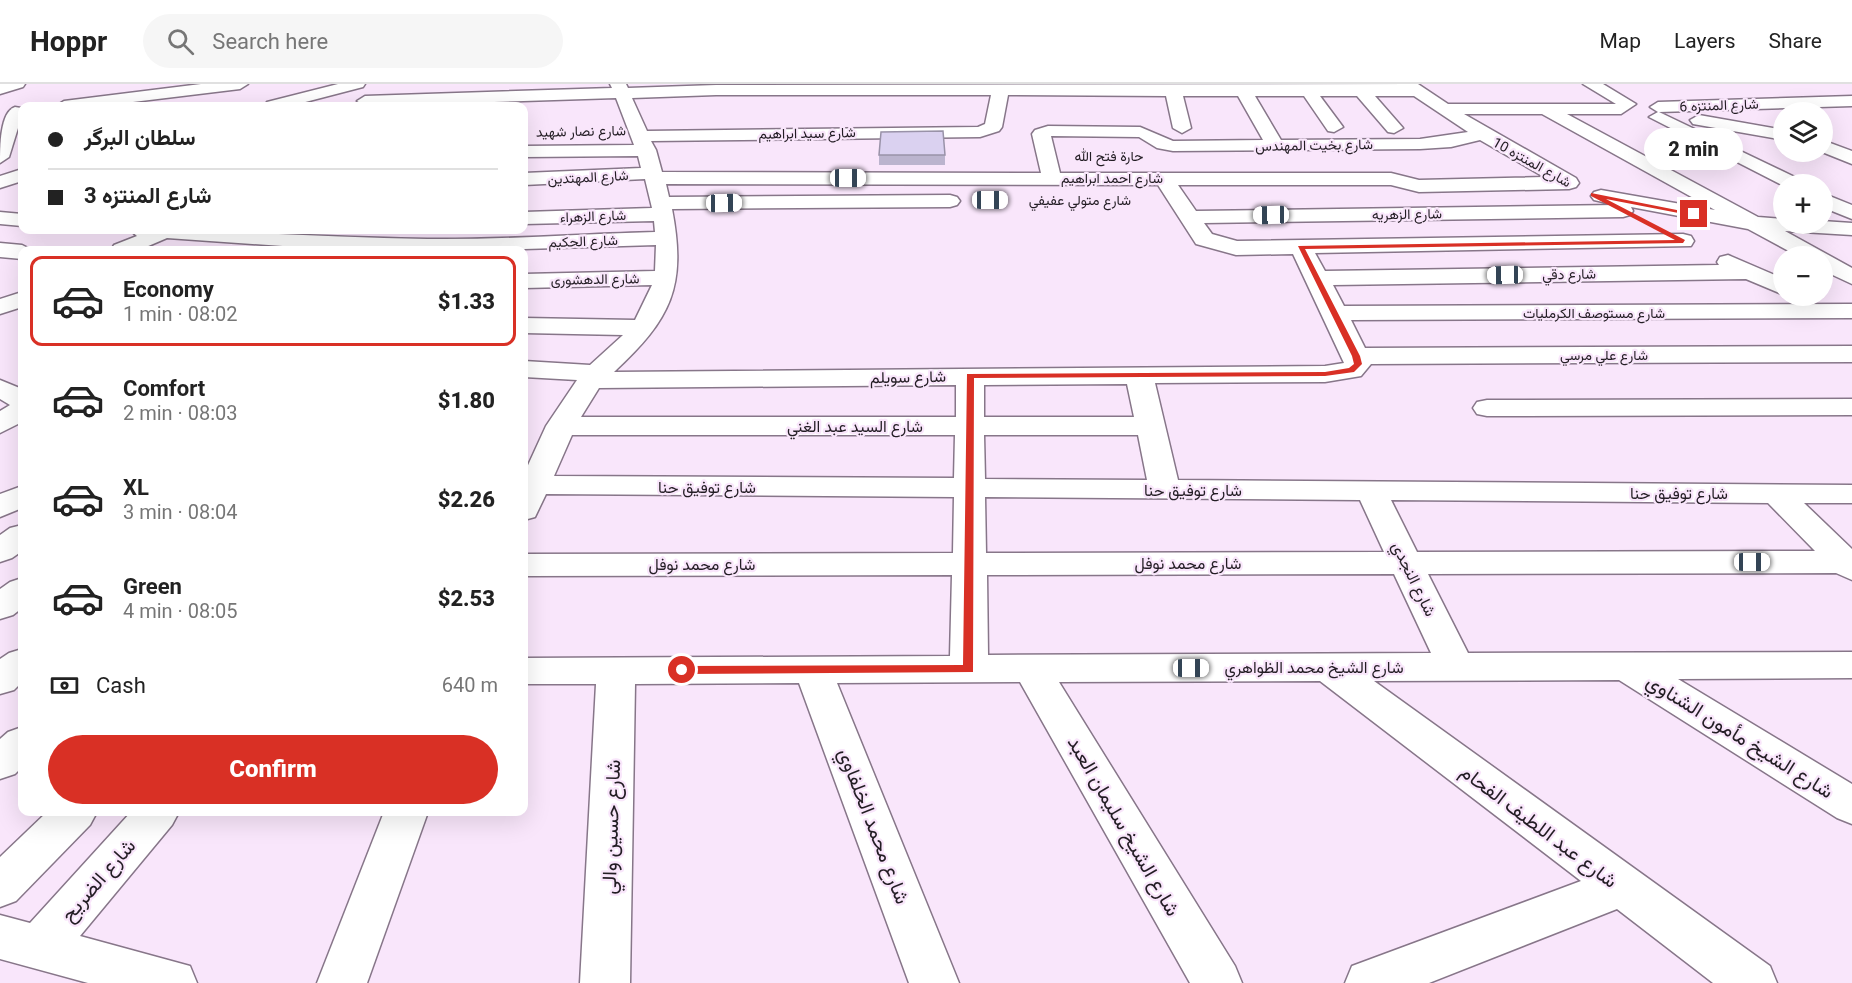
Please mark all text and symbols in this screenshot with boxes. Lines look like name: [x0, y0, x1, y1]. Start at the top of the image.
search box: [143, 14, 563, 68]
text: Hoppr: [30, 25, 107, 58]
icon: search: [164, 25, 197, 58]
text: Search here: [212, 29, 328, 54]
text: Map: [1599, 29, 1641, 53]
text: Layers: [1674, 29, 1735, 53]
text: Share: [1768, 29, 1822, 53]
street label: شارع المنتزه 6: [1679, 96, 1759, 117]
map controls: [1773, 102, 1833, 306]
button: layers: [1773, 102, 1833, 162]
street label: شارع نصار شهيد: [536, 122, 626, 143]
street label: شارع سيد ابراهيم: [758, 124, 856, 145]
text: سلطان البرگر: [84, 125, 196, 150]
callout: 2 min: [1644, 127, 1744, 169]
street label: شارع المنتزه 10: [1489, 134, 1574, 193]
street label: شارع بخيت المهندس: [1255, 136, 1373, 157]
text: 2 min: [1668, 137, 1719, 161]
street label: حارة فتح الله: [1075, 148, 1143, 167]
street label: شارع المهتدين: [547, 167, 629, 190]
car: [830, 169, 866, 187]
street label: شارع احمد ابراهيم: [1061, 170, 1163, 189]
button: +: [1773, 174, 1833, 234]
text: شارع المنتزه 3: [84, 183, 212, 208]
car: [972, 191, 1008, 209]
street label: شارع متولي عفيفي: [1029, 192, 1131, 212]
car: [706, 194, 742, 212]
route end: [1680, 200, 1707, 227]
street label: شارع الزهريه: [1372, 205, 1442, 226]
car: [1253, 206, 1289, 224]
street label: شارع الزهراء: [560, 207, 627, 228]
street label: شارع الحكيم: [548, 232, 618, 253]
button: −: [1773, 246, 1833, 306]
car: [1487, 266, 1523, 284]
street label: شارع دقي: [1542, 266, 1596, 286]
street label: شارع الدهشورى: [550, 270, 640, 291]
icon: car: [51, 274, 105, 328]
text: Economy: [123, 277, 214, 302]
text: $1.33: [438, 289, 495, 314]
text: 1 min · 08:02: [123, 302, 238, 326]
street label: شارع مستوصف الكرمليات: [1523, 305, 1665, 324]
street label: شارع علي مرسي: [1560, 347, 1648, 367]
street label: شارع سويلم: [870, 367, 946, 389]
icon: car: [51, 373, 105, 427]
text: Comfort: [123, 376, 205, 401]
text: $1.80: [438, 388, 495, 413]
text: 2 min · 08:03: [123, 401, 238, 425]
street label: شارع السيد عبد الغني: [787, 417, 923, 440]
icon: car: [51, 472, 105, 526]
text: XL: [123, 475, 149, 500]
street label: شارع توفيق حنا: [658, 478, 756, 499]
street label: شارع توفيق حنا: [1144, 481, 1242, 502]
street label: شارع توفيق حنا: [1630, 484, 1728, 505]
text: $2.26: [438, 487, 495, 512]
text: 3 min · 08:04: [123, 500, 238, 524]
street label: شارع النجدي: [1384, 539, 1440, 621]
car: [1734, 553, 1770, 571]
street label: شارع محمد نوفل: [1135, 554, 1241, 575]
street label: شارع محمد نوفل: [649, 555, 755, 576]
icon: car: [51, 571, 105, 625]
text: Green: [123, 574, 182, 599]
text: $2.53: [438, 586, 495, 611]
text: 4 min · 08:05: [123, 599, 238, 623]
route start: [668, 656, 695, 683]
street label: شارع الشيخ محمد الظواهري: [1224, 658, 1404, 681]
car: [1173, 659, 1209, 677]
icon: cash: [48, 669, 81, 702]
street label: شارع الشيخ مأمون الشناوي: [1640, 669, 1838, 808]
text: Cash: [96, 673, 146, 698]
text: 640 m: [442, 673, 498, 697]
street label: شارع الشيخ سليمان العبد: [1061, 732, 1185, 921]
button: Confirm: [48, 735, 498, 804]
street label: شارع محمد الخلفاوي: [829, 745, 915, 909]
street label: شارع حسين والي: [597, 759, 630, 895]
street label: شارع عبد اللطيف الفحام: [1455, 759, 1622, 894]
street label: شارع الضريح: [56, 834, 142, 928]

